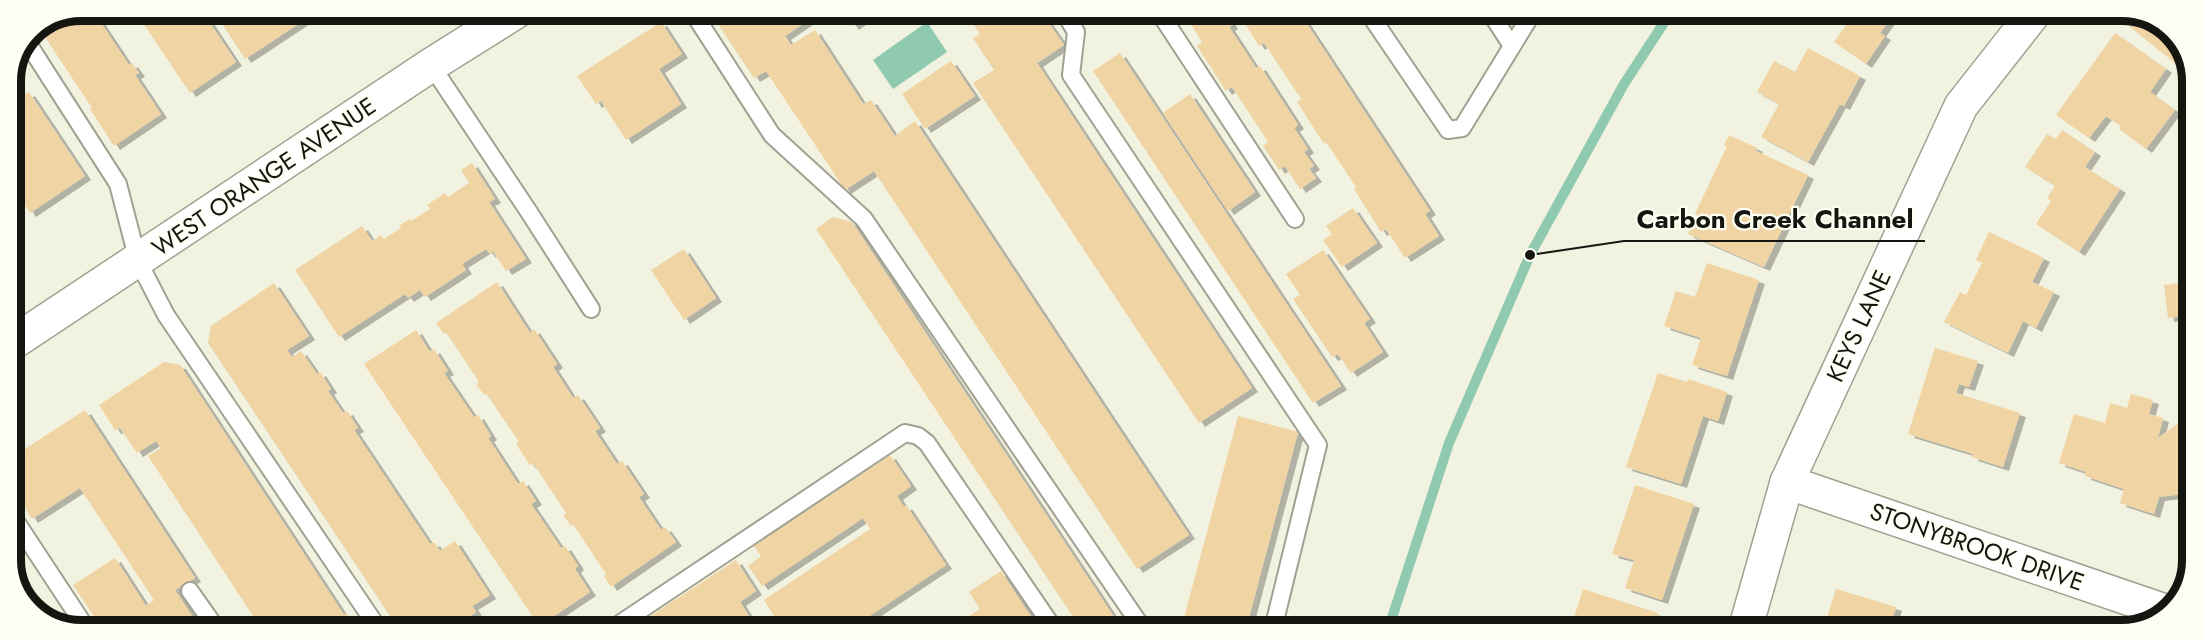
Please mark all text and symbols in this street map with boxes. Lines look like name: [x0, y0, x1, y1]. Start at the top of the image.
street label: WEST ORANGE AVENUE: [145, 88, 383, 265]
callout: Carbon Creek Channel: [1624, 197, 1925, 241]
text: Carbon Creek Channel: [1636, 200, 1914, 238]
street label: KEYS LANE: [1817, 264, 1900, 387]
street label: STONYBROOK DRIVE: [1865, 493, 2089, 600]

